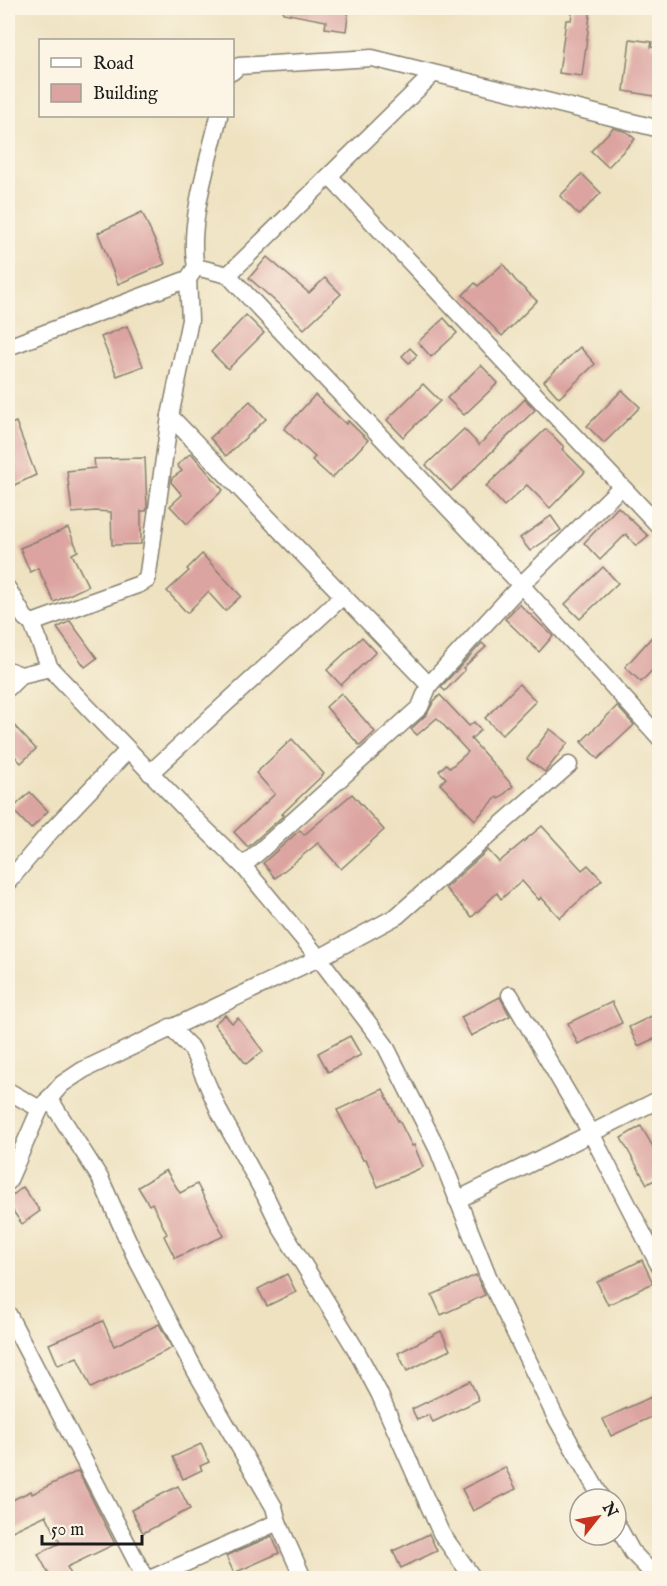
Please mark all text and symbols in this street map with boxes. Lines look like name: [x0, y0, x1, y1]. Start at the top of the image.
legend: [39, 39, 234, 117]
text: Road: [93, 53, 134, 76]
text: Building: [93, 83, 158, 106]
north arrow: [568, 1487, 628, 1547]
text: N: [596, 1498, 621, 1522]
scale bar: [42, 1508, 142, 1546]
text: 50 m: [51, 1519, 84, 1542]

